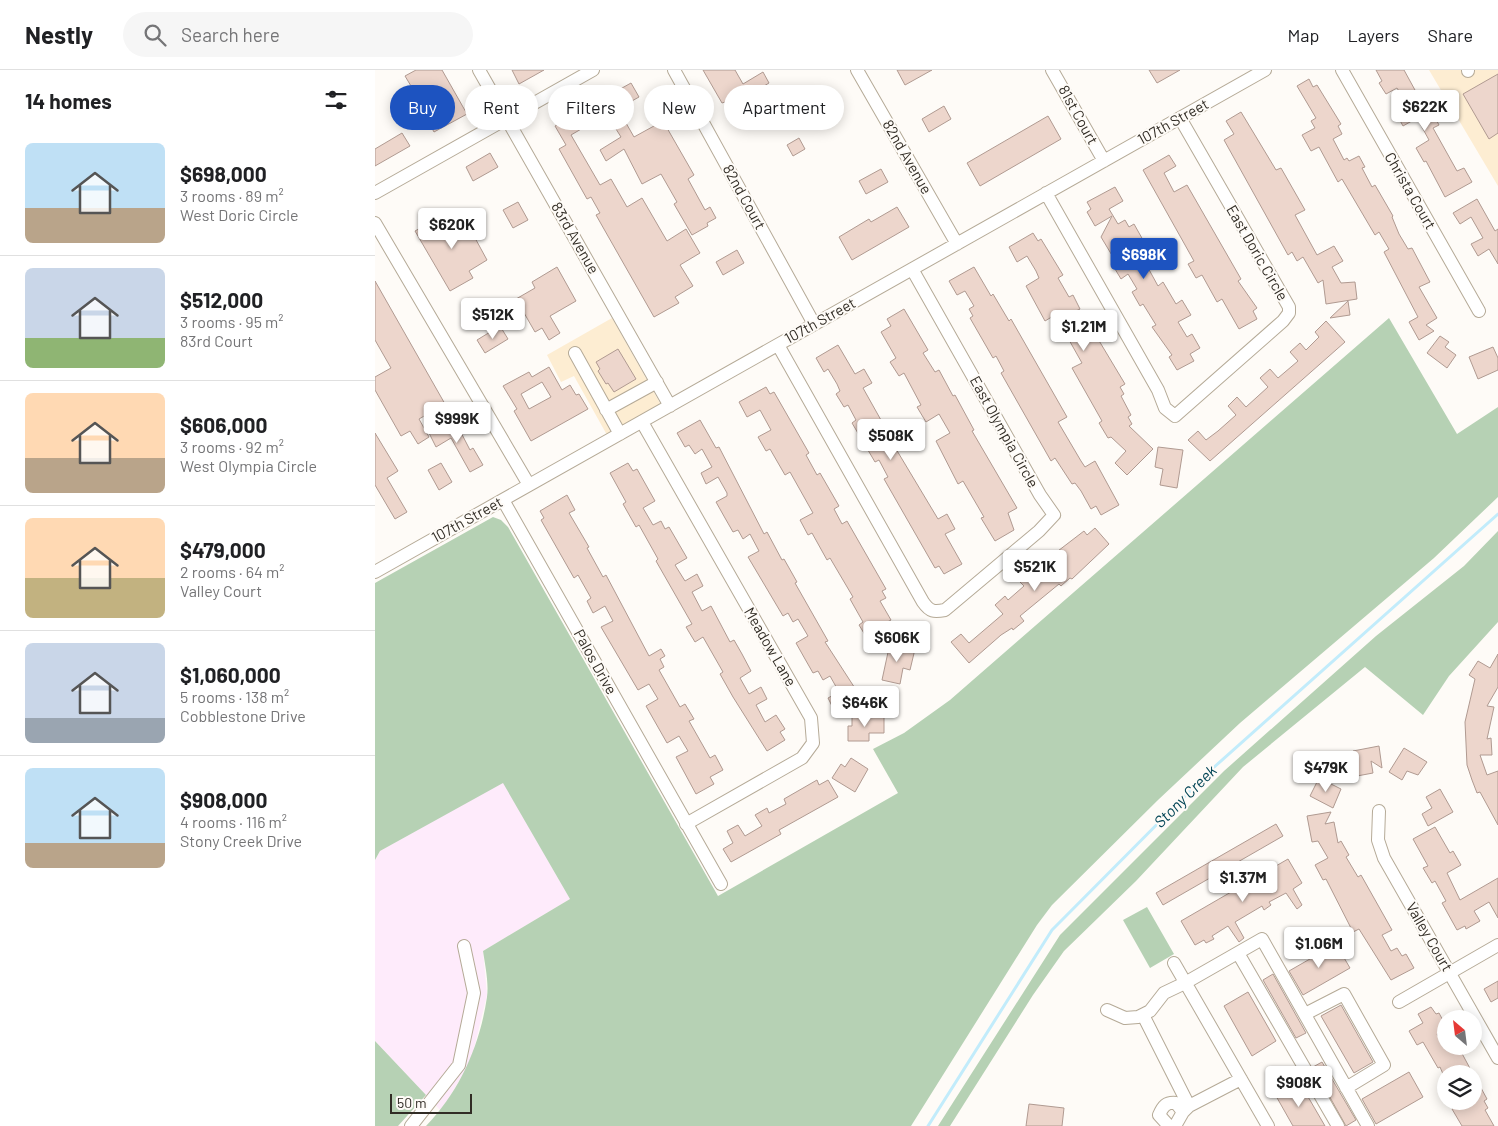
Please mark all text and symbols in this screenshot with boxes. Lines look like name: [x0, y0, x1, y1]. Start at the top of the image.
search box: [123, 12, 473, 57]
text: Nestly: [25, 20, 93, 49]
icon: search: [141, 21, 169, 49]
text: Search here: [181, 23, 280, 46]
text: Map: [1287, 24, 1319, 46]
text: Layers: [1347, 24, 1400, 46]
text: Share: [1428, 24, 1473, 46]
street label: 81st Court: [1055, 82, 1102, 147]
chip: Buy: [390, 85, 455, 130]
chip: Rent: [465, 85, 538, 130]
chip: Filters: [548, 85, 634, 130]
chip: New: [644, 85, 714, 130]
chip: Apartment: [724, 85, 844, 130]
icon: filters: [322, 86, 350, 114]
text: 14 homes: [25, 88, 112, 113]
pin: $622K: [1390, 90, 1460, 132]
street label: 107th Street: [1134, 94, 1211, 148]
text: $622K: [1402, 96, 1448, 115]
street label: 82nd Avenue: [879, 116, 936, 197]
street label: Christa Court: [1382, 149, 1440, 232]
text: $698,000: [180, 161, 267, 186]
street label: 82nd Court: [720, 161, 770, 232]
icon: home: [65, 163, 125, 223]
text: 3 rooms · 89 m²: [180, 186, 284, 205]
street label: 83rd Avenue: [548, 198, 604, 277]
street label: East Doric Circle: [1223, 201, 1293, 304]
text: West Doric Circle: [180, 205, 298, 224]
pin: $620K: [417, 208, 487, 250]
text: $620K: [429, 214, 475, 233]
pin: $698K: [1109, 238, 1179, 280]
text: $698K: [1122, 244, 1166, 263]
text: $512,000: [180, 287, 263, 312]
icon: home: [65, 288, 125, 348]
street label: 107th Street: [781, 293, 858, 347]
pin: $512K: [458, 298, 528, 340]
text: $512K: [472, 304, 514, 323]
pin: $1.21M: [1043, 310, 1125, 352]
text: 3 rooms · 95 m²: [180, 312, 284, 331]
text: $1.21M: [1061, 316, 1107, 335]
text: 83rd Court: [180, 331, 253, 350]
street label: East Olympia Circle: [967, 373, 1043, 490]
pin: $999K: [422, 402, 492, 444]
text: $999K: [435, 408, 479, 427]
text: $606,000: [180, 412, 267, 437]
icon: home: [65, 413, 125, 473]
pin: $508K: [856, 418, 926, 461]
text: $508K: [868, 425, 914, 444]
text: 3 rooms · 92 m²: [180, 437, 284, 456]
text: West Olympia Circle: [180, 456, 317, 475]
street label: 107th Street: [428, 492, 505, 546]
text: $479,000: [180, 537, 266, 562]
icon: home: [65, 538, 125, 598]
pin: $521K: [1000, 550, 1070, 592]
text: $521K: [1014, 556, 1056, 575]
text: 2 rooms · 64 m²: [180, 562, 284, 581]
text: Valley Court: [180, 581, 262, 600]
street label: Meadow Lane: [741, 604, 801, 689]
pin: $606K: [862, 620, 932, 663]
street label: Palos Drive: [571, 626, 621, 697]
text: $606K: [874, 627, 920, 646]
text: $1,060,000: [180, 662, 281, 687]
icon: home: [65, 663, 125, 723]
pin: $646K: [830, 686, 900, 728]
text: 5 rooms · 138 m²: [180, 687, 289, 706]
text: $646K: [842, 692, 888, 711]
text: Cobblestone Drive: [180, 706, 306, 725]
pin: $479K: [1291, 750, 1361, 793]
text: $479K: [1304, 757, 1348, 776]
water label: Stony Creek: [1149, 760, 1220, 831]
text: $908,000: [180, 787, 267, 812]
icon: home: [65, 788, 125, 848]
text: 4 rooms · 116 m²: [180, 812, 287, 831]
text: Stony Creek Drive: [180, 831, 302, 850]
pin: $1.37M: [1202, 860, 1284, 903]
text: $1.37M: [1219, 867, 1267, 886]
street label: Valley Court: [1403, 899, 1457, 974]
pin: $1.06M: [1278, 926, 1360, 969]
text: $1.06M: [1295, 933, 1343, 952]
north arrow: [1437, 1010, 1483, 1055]
map controls: [1437, 1010, 1482, 1110]
button: layers: [1437, 1065, 1482, 1110]
pin: $908K: [1264, 1066, 1334, 1108]
text: $908K: [1276, 1072, 1322, 1091]
scale bar: [390, 1091, 473, 1114]
text: 50 m: [397, 1094, 426, 1111]

